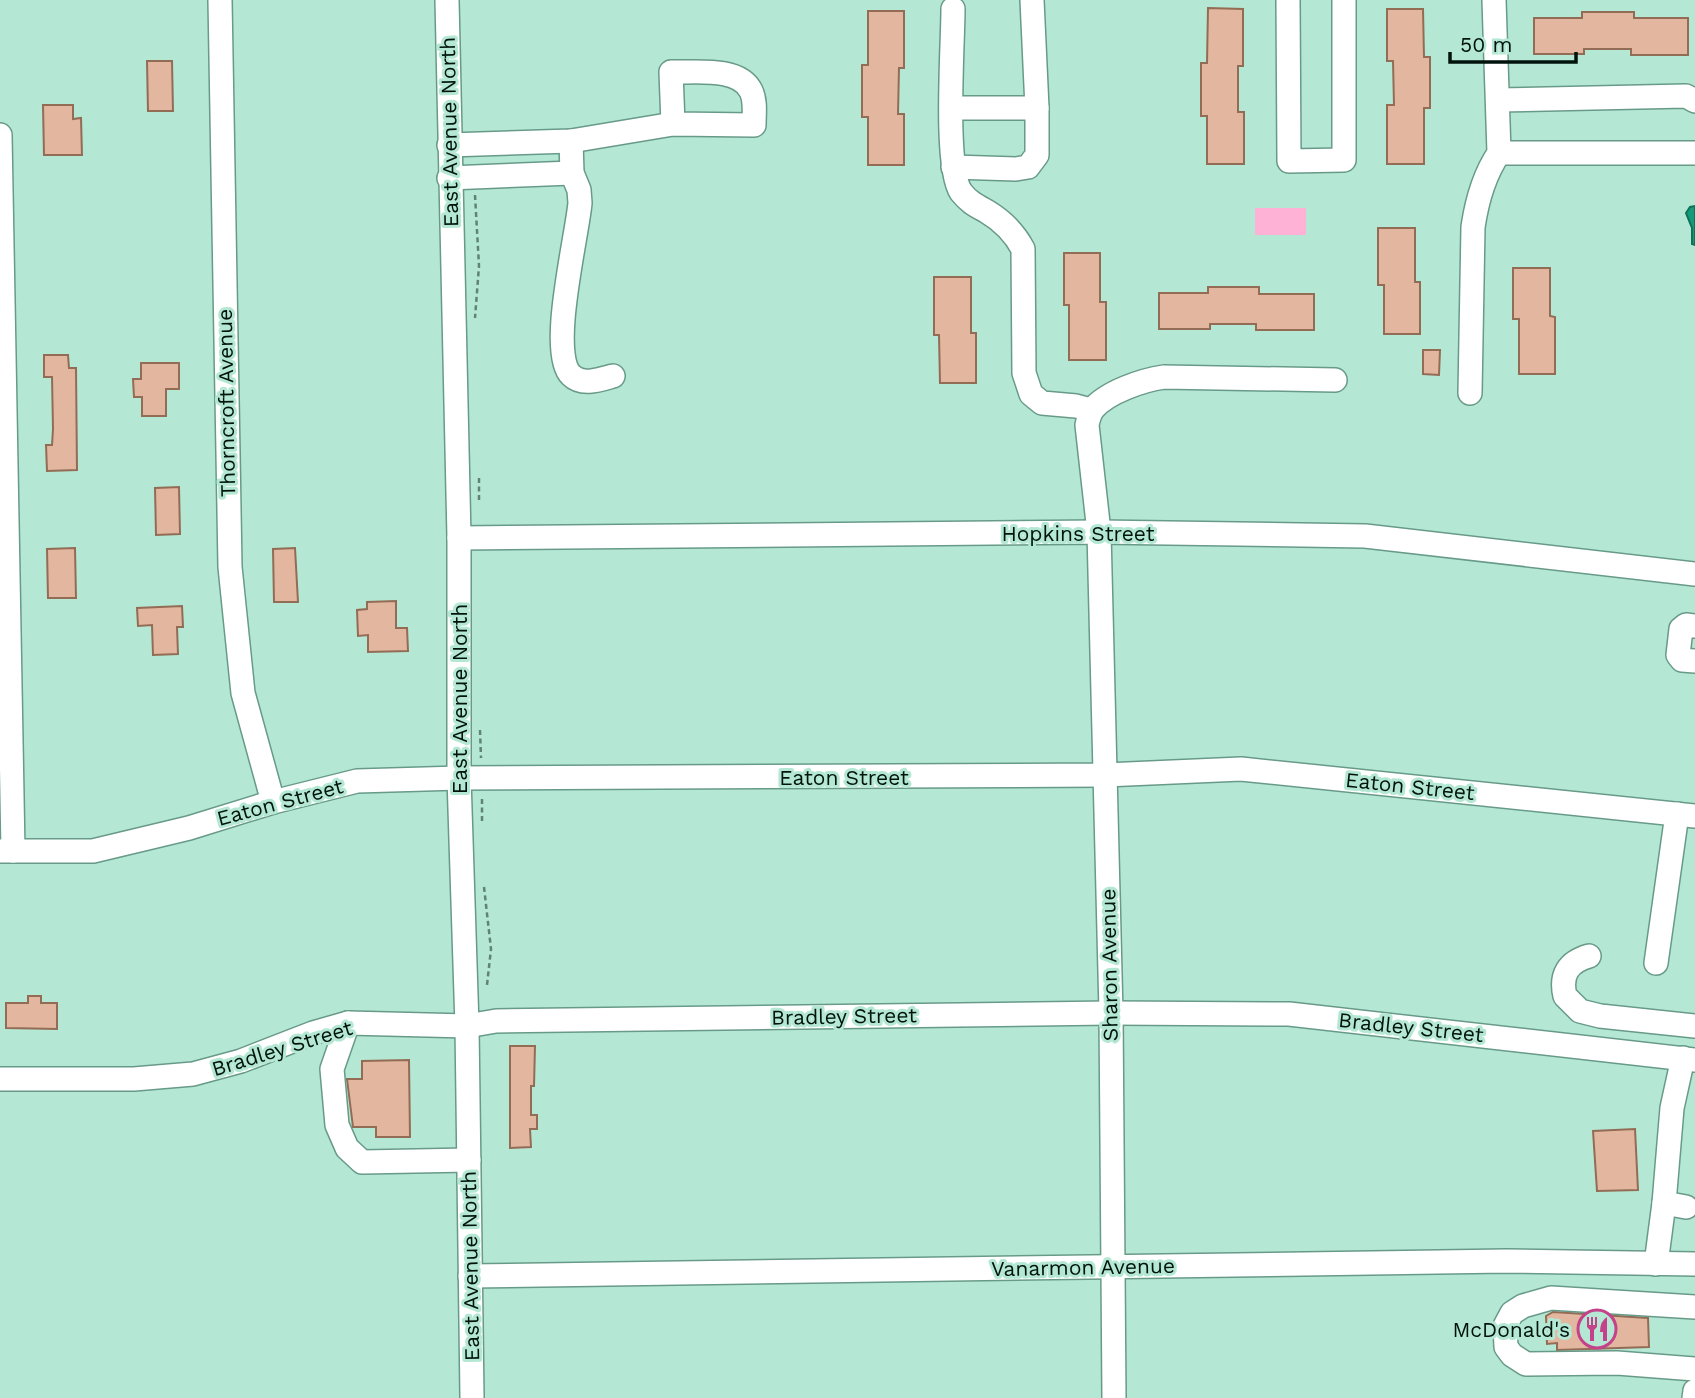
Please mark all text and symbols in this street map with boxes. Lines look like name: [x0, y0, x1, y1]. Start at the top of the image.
scale bar: [1450, 21, 1576, 65]
text: 50 m: [1460, 32, 1512, 57]
street label: East Avenue North: [435, 37, 463, 227]
street label: Thorncroft Avenue: [212, 309, 240, 497]
street label: Hopkins Street: [1002, 521, 1155, 546]
street label: East Avenue North: [447, 604, 472, 794]
street label: Eaton Street: [779, 765, 909, 790]
street label: Eaton Street: [1344, 767, 1476, 805]
street label: Eaton Street: [214, 773, 346, 831]
street label: Sharon Avenue: [1095, 888, 1123, 1042]
street label: Bradley Street: [771, 1002, 917, 1030]
street label: Bradley Street: [1337, 1007, 1485, 1047]
street label: Bradley Street: [209, 1015, 356, 1081]
street label: East Avenue North: [456, 1171, 484, 1361]
street label: Vanarmon Avenue: [991, 1253, 1175, 1281]
restaurant icon: McDonald's: [1576, 1308, 1618, 1350]
place label: McDonald's: [1453, 1317, 1570, 1342]

